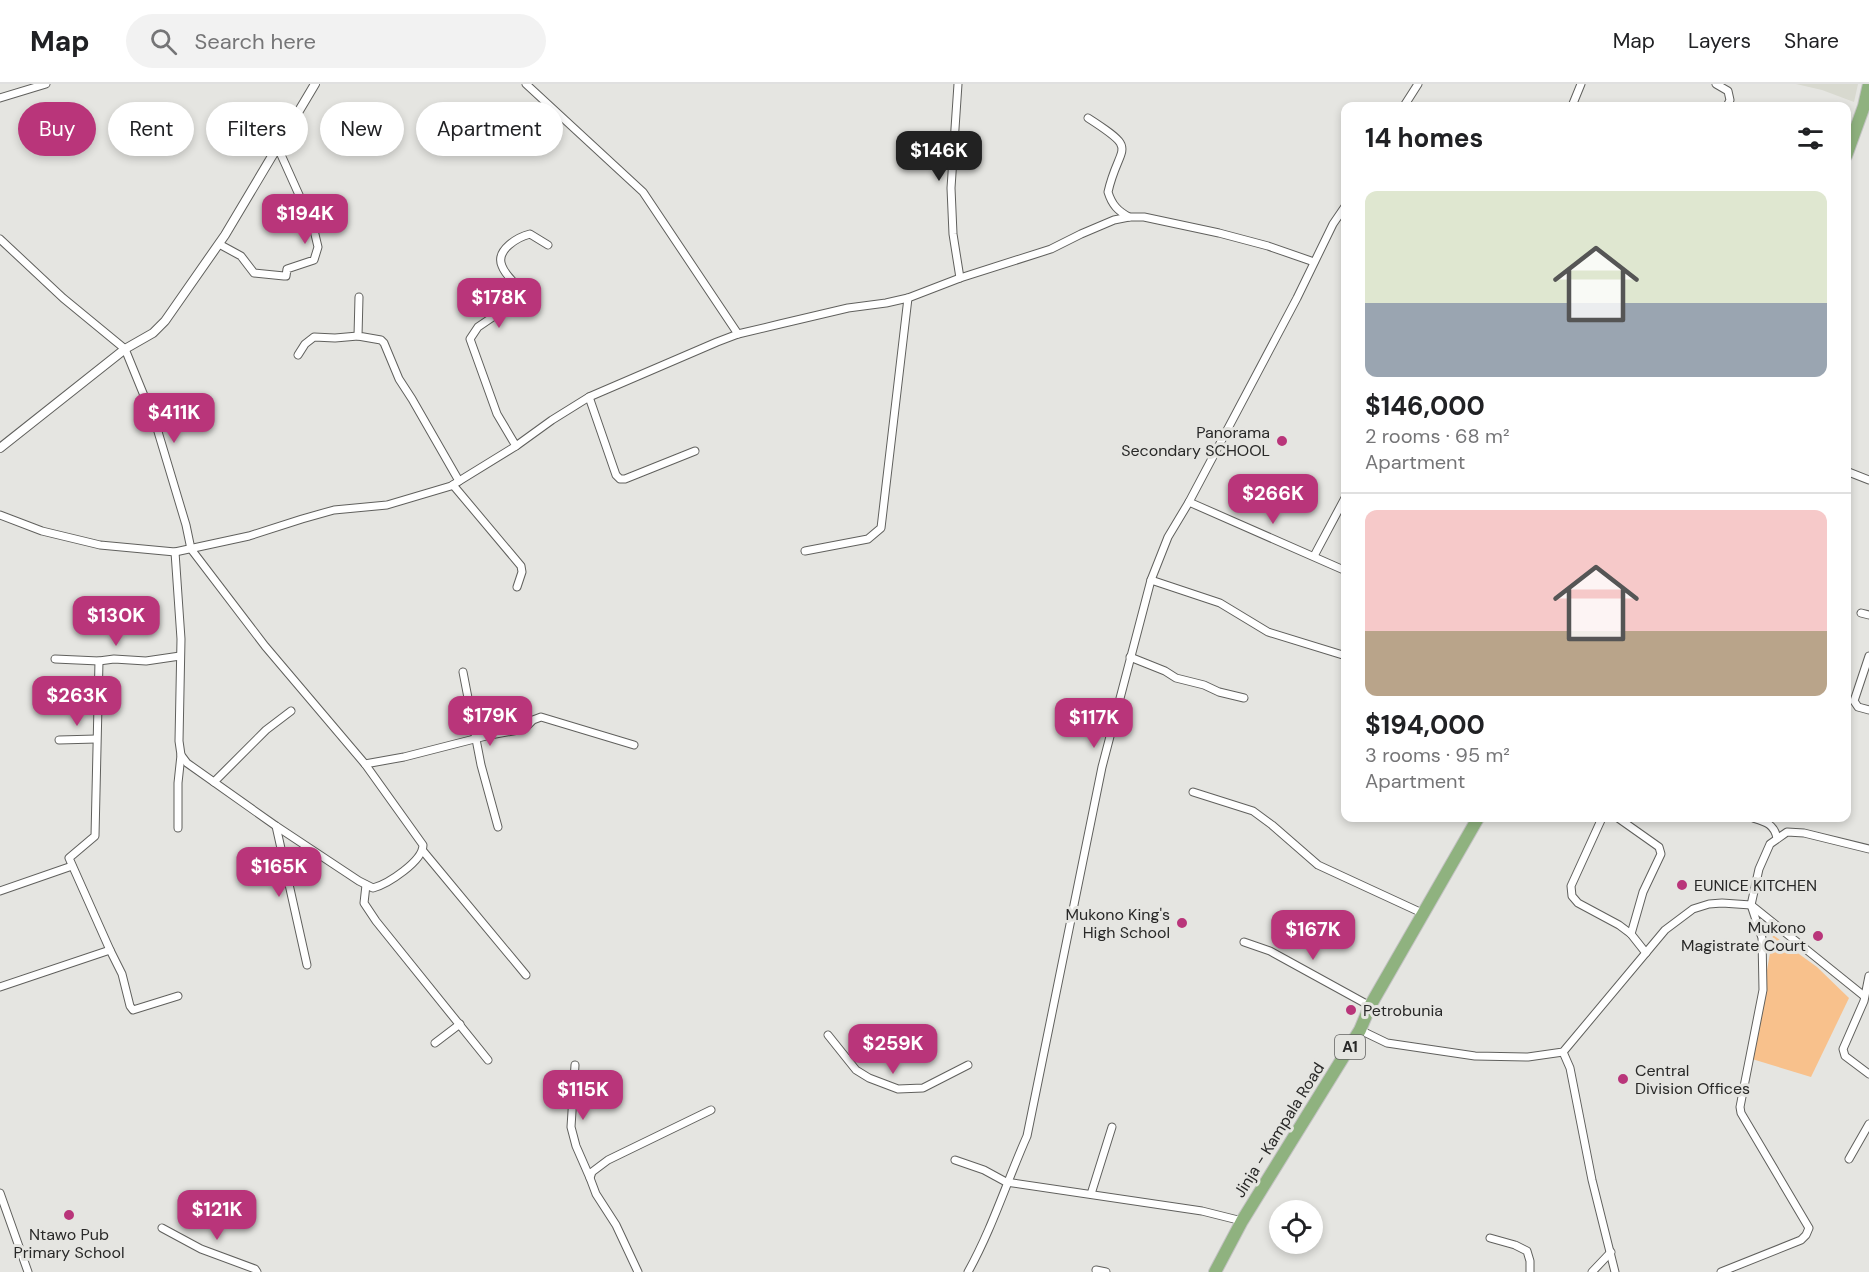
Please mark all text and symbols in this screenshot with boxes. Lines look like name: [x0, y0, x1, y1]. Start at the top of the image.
search box: [126, 14, 546, 68]
text: Map: [30, 23, 90, 60]
icon: search: [147, 25, 180, 58]
text: Search here: [195, 27, 316, 56]
text: Map: [1613, 27, 1655, 55]
text: Layers: [1688, 27, 1751, 55]
text: Share: [1784, 27, 1839, 55]
chip: Buy: [18, 102, 96, 156]
chip: Rent: [108, 102, 194, 156]
chip: Filters: [206, 102, 308, 156]
chip: New: [320, 102, 404, 156]
chip: Apartment: [416, 102, 563, 156]
text: 14 homes: [1365, 121, 1483, 155]
icon: filters: [1794, 122, 1827, 155]
pin: $146K: [897, 131, 981, 182]
text: $146K: [910, 137, 968, 163]
pin: $194K: [263, 194, 347, 245]
text: $194K: [276, 200, 334, 226]
icon: home: [1542, 230, 1650, 338]
pin: $178K: [457, 278, 541, 329]
text: $178K: [471, 284, 527, 310]
text: $146,000: [1365, 389, 1485, 423]
pin: $411K: [132, 393, 216, 444]
text: $411K: [148, 399, 200, 425]
place label: Panorama Secondary SCHOOL: [1121, 422, 1270, 461]
text: 2 rooms · 68 m²: [1365, 423, 1510, 449]
marker: Panorama Secondary SCHOOL: [1275, 434, 1289, 448]
text: Apartment: [1365, 449, 1465, 475]
pin: $266K: [1231, 474, 1315, 525]
text: $266K: [1242, 480, 1304, 506]
icon: home: [1542, 549, 1650, 657]
pin: $130K: [74, 596, 158, 647]
text: $130K: [87, 602, 145, 628]
pin: $263K: [35, 676, 119, 727]
text: $263K: [46, 682, 108, 708]
pin: $179K: [448, 696, 532, 747]
pin: $117K: [1052, 698, 1136, 749]
text: $179K: [462, 702, 518, 728]
text: $117K: [1069, 704, 1119, 730]
text: $194,000: [1365, 708, 1485, 742]
text: 3 rooms · 95 m²: [1365, 742, 1510, 768]
text: Apartment: [1365, 768, 1465, 794]
pin: $165K: [237, 847, 321, 898]
text: $165K: [250, 853, 308, 879]
place label: EUNICE KITCHEN: [1694, 875, 1817, 896]
marker: EUNICE KITCHEN: [1675, 878, 1689, 892]
place label: Mukono King's High School: [1066, 904, 1170, 943]
pin: $167K: [1271, 910, 1355, 961]
marker: Mukono King's High School: [1175, 916, 1189, 930]
text: $167K: [1285, 916, 1341, 942]
place label: Mukono Magistrate Court: [1681, 917, 1806, 956]
marker: Mukono Magistrate Court: [1811, 929, 1825, 943]
place label: Petrobunia: [1363, 1000, 1443, 1021]
marker: Petrobunia: [1344, 1003, 1358, 1017]
pin: $259K: [851, 1024, 935, 1075]
text: $259K: [862, 1030, 924, 1056]
road number: A1: [1335, 1035, 1365, 1059]
street label: Jinja - Kampala Road: [1229, 1059, 1329, 1201]
place label: Central Division Offices: [1635, 1060, 1750, 1099]
pin: $115K: [541, 1070, 625, 1121]
marker: Central Division Offices: [1616, 1072, 1630, 1086]
text: $115K: [557, 1076, 609, 1102]
pin: $121K: [175, 1190, 259, 1241]
text: $121K: [191, 1196, 243, 1222]
map controls: [1269, 1200, 1323, 1254]
button: locate: [1269, 1200, 1323, 1254]
marker: Ntawo Pub Primary School: [62, 1208, 76, 1222]
place label: Ntawo Pub Primary School: [13, 1224, 125, 1263]

